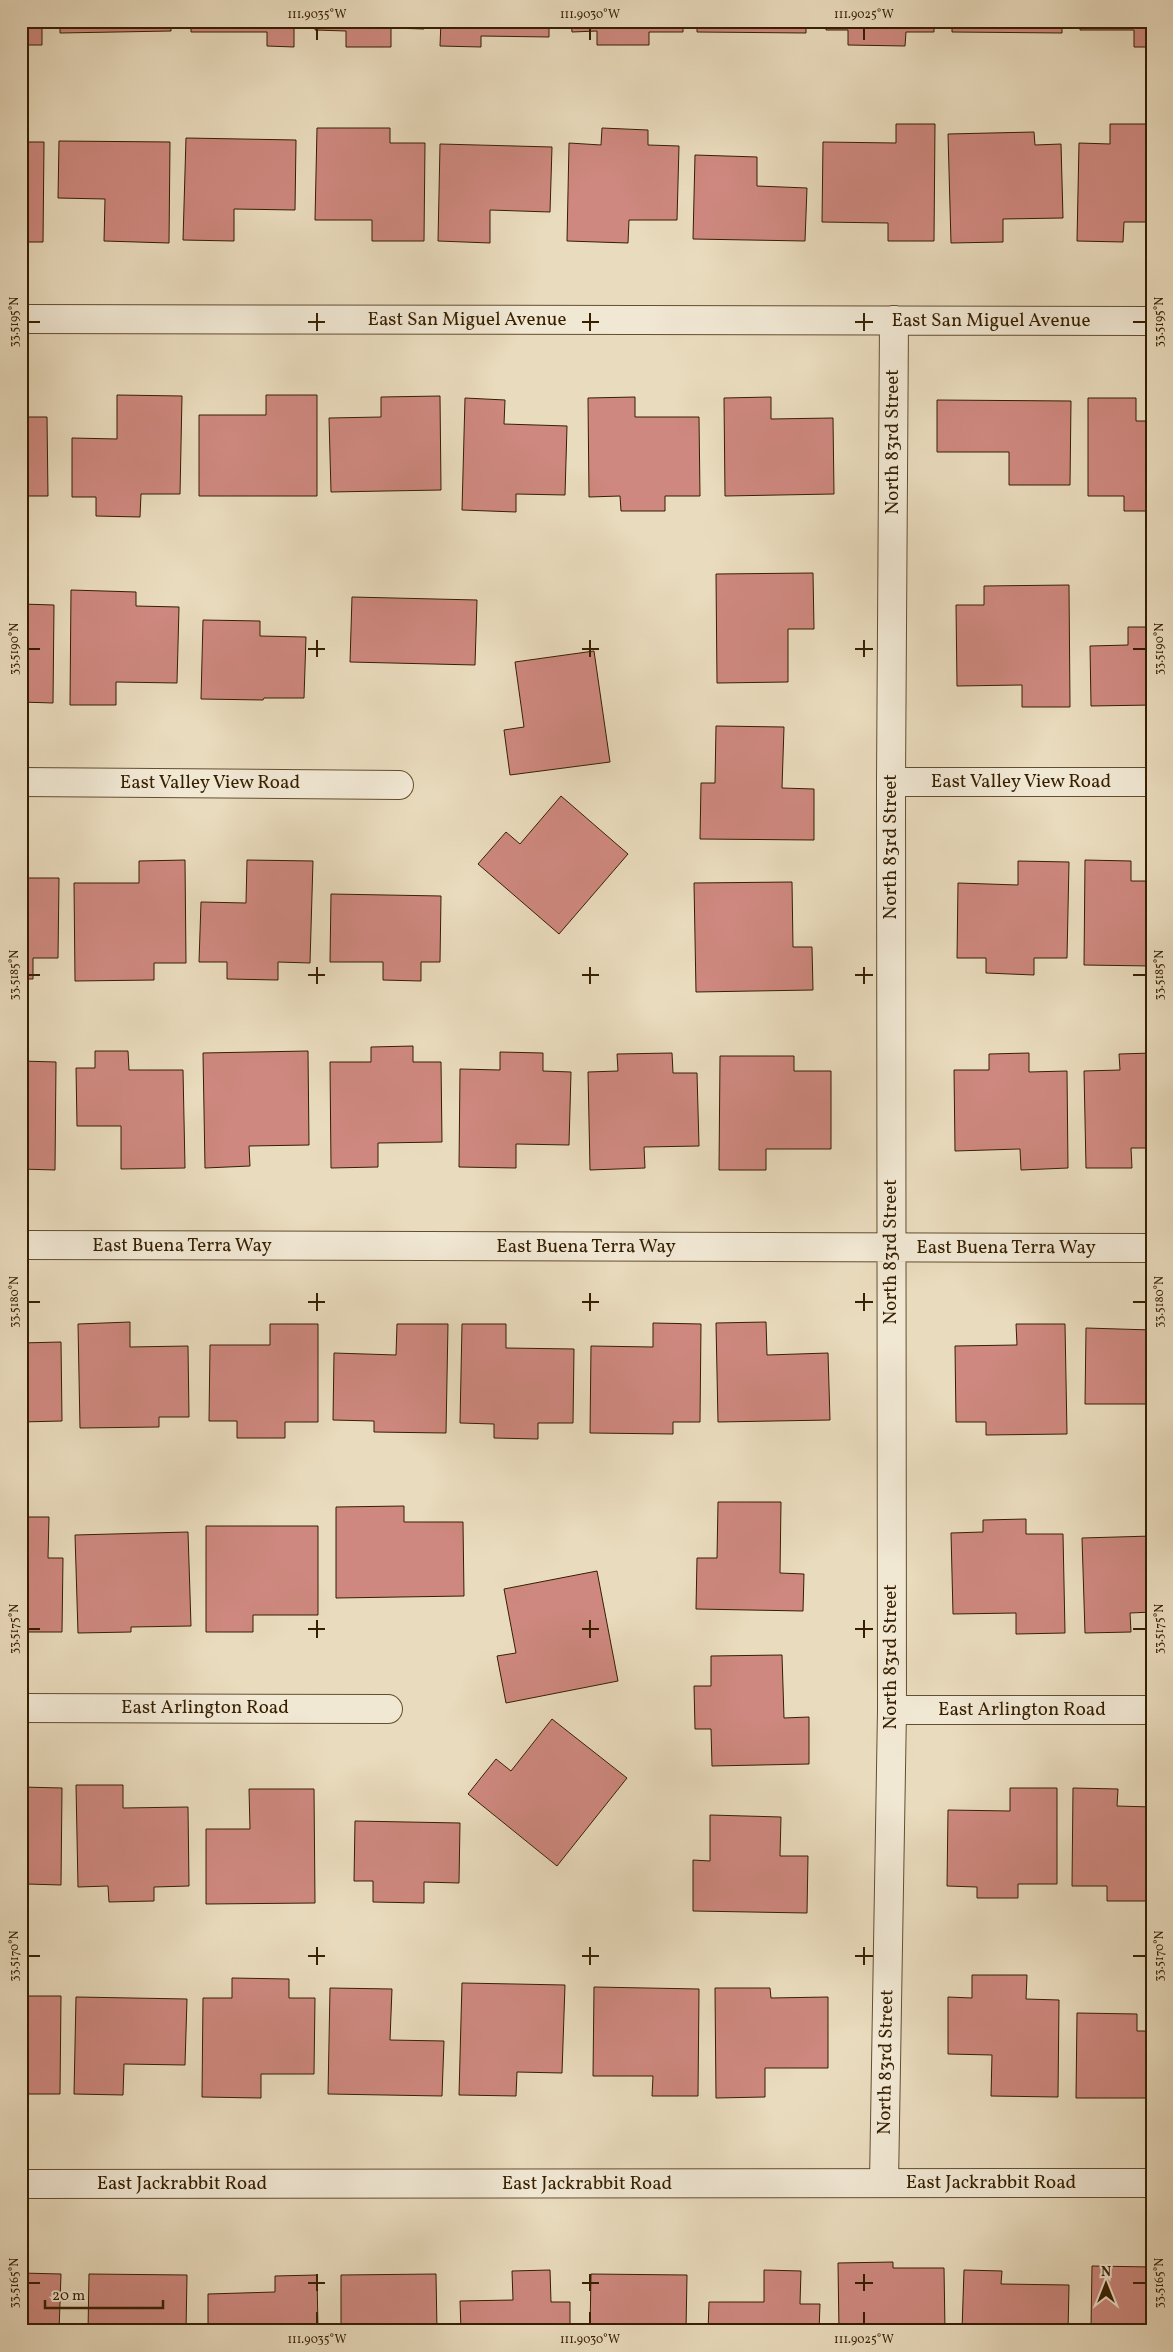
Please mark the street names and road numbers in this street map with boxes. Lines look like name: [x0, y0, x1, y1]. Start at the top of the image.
street label: East San Miguel Avenue: [367, 307, 567, 333]
street label: East San Miguel Avenue: [891, 308, 1091, 334]
street label: North 83rd Street: [880, 369, 906, 515]
street label: East Valley View Road: [931, 769, 1111, 795]
street label: East Valley View Road: [120, 770, 300, 796]
street label: North 83rd Street: [878, 774, 904, 920]
street label: North 83rd Street: [878, 1179, 904, 1325]
street label: East Buena Terra Way: [92, 1233, 272, 1259]
street label: East Buena Terra Way: [496, 1234, 676, 1260]
street label: East Buena Terra Way: [916, 1235, 1096, 1261]
street label: North 83rd Street: [878, 1584, 904, 1730]
street label: East Arlington Road: [121, 1695, 289, 1721]
street label: East Arlington Road: [938, 1697, 1106, 1723]
street label: North 83rd Street: [872, 1989, 900, 2135]
street label: East Jackrabbit Road: [906, 2170, 1076, 2196]
street label: East Jackrabbit Road: [97, 2171, 267, 2197]
street label: East Jackrabbit Road: [502, 2171, 672, 2197]

